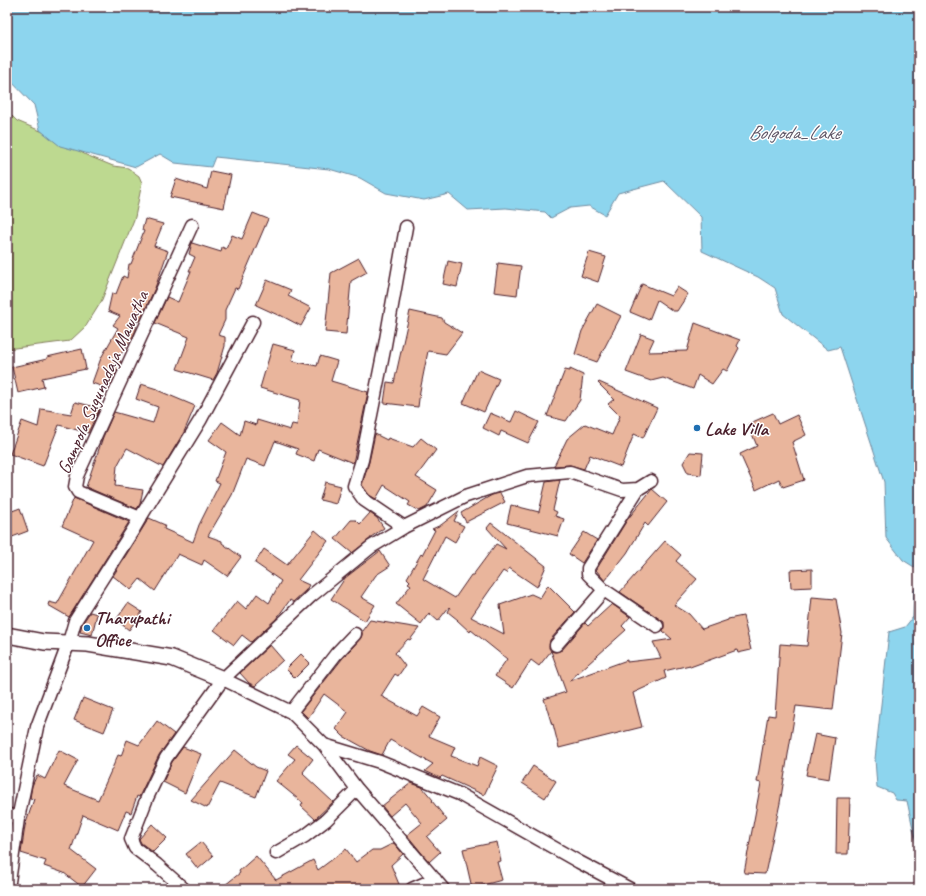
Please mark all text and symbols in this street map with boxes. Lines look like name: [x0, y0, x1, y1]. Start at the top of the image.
water label: Bolgoda_Lake: [748, 120, 843, 145]
street label: Gampola Sugunadaja Mawatha: [52, 286, 155, 478]
place label: Lake Villa: [705, 417, 769, 441]
marker: Lake Villa: [692, 423, 702, 433]
place label: Tharupathi Office: [95, 606, 172, 652]
marker: Tharupathi Office: [82, 623, 92, 633]

